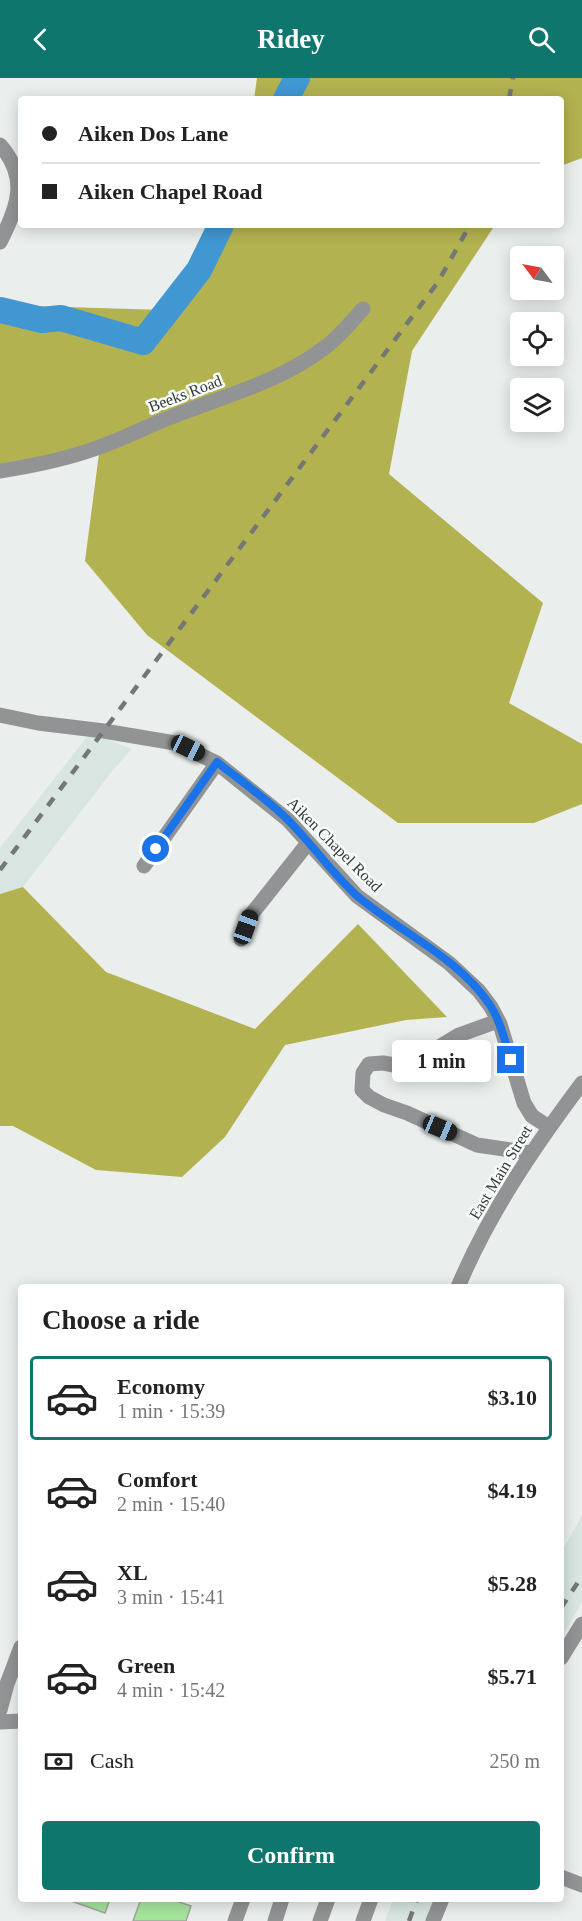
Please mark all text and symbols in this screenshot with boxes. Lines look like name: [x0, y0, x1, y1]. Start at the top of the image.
icon: back: [24, 23, 57, 56]
icon: search: [525, 23, 558, 56]
text: Ridey: [257, 24, 325, 54]
text: Aiken Dos Lane: [78, 121, 228, 146]
text: Aiken Chapel Road: [78, 179, 263, 204]
north arrow: [510, 246, 564, 300]
map controls: [510, 246, 564, 432]
button: locate: [510, 312, 564, 366]
street label: Beeks Road: [146, 372, 224, 415]
button: layers: [510, 378, 564, 432]
car: [168, 732, 208, 764]
street label: Aiken Chapel Road: [283, 794, 385, 896]
route start: [142, 835, 169, 862]
car: [231, 907, 261, 947]
callout: 1 min: [391, 1039, 490, 1081]
route end: [497, 1046, 524, 1073]
text: 1 min: [417, 1050, 466, 1072]
car: [420, 1113, 460, 1143]
street label: East Main Street: [466, 1122, 535, 1222]
text: Choose a ride: [42, 1305, 200, 1335]
icon: car: [45, 1371, 99, 1425]
text: Economy: [117, 1374, 205, 1399]
text: $3.10: [488, 1385, 537, 1410]
text: 1 min · 15:39: [117, 1400, 225, 1422]
icon: car: [45, 1464, 99, 1518]
text: Comfort: [117, 1467, 198, 1492]
text: $4.19: [488, 1478, 537, 1503]
text: 2 min · 15:40: [117, 1493, 225, 1515]
icon: car: [45, 1557, 99, 1611]
text: XL: [117, 1560, 148, 1585]
text: $5.28: [488, 1571, 537, 1596]
text: 3 min · 15:41: [117, 1586, 225, 1608]
icon: car: [45, 1650, 99, 1704]
text: Green: [117, 1653, 175, 1678]
text: $5.71: [488, 1664, 537, 1689]
text: 4 min · 15:42: [117, 1679, 225, 1701]
icon: cash: [42, 1745, 75, 1778]
text: Cash: [90, 1748, 134, 1773]
text: 250 m: [489, 1750, 540, 1772]
button: Confirm: [42, 1821, 540, 1890]

